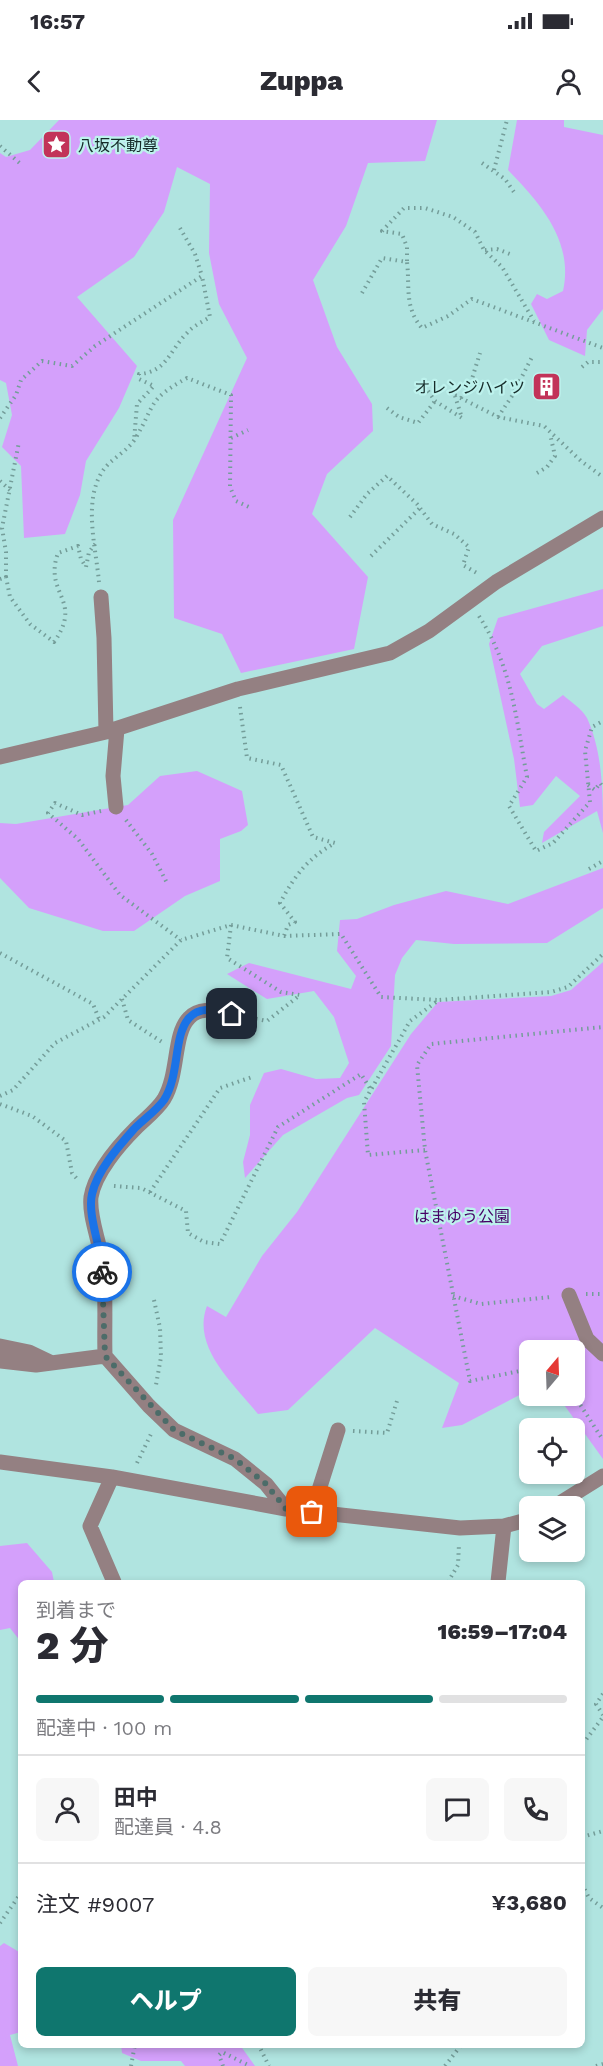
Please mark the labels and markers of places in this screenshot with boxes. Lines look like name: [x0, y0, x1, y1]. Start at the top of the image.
place icon: 八坂不動尊: [41, 129, 73, 161]
place label: 八坂不動尊: [78, 136, 158, 155]
building icon: オレンジハイツ: [530, 371, 562, 403]
place label: オレンジハイツ: [414, 378, 525, 397]
pin: [206, 988, 257, 1039]
pin: [286, 1486, 337, 1537]

